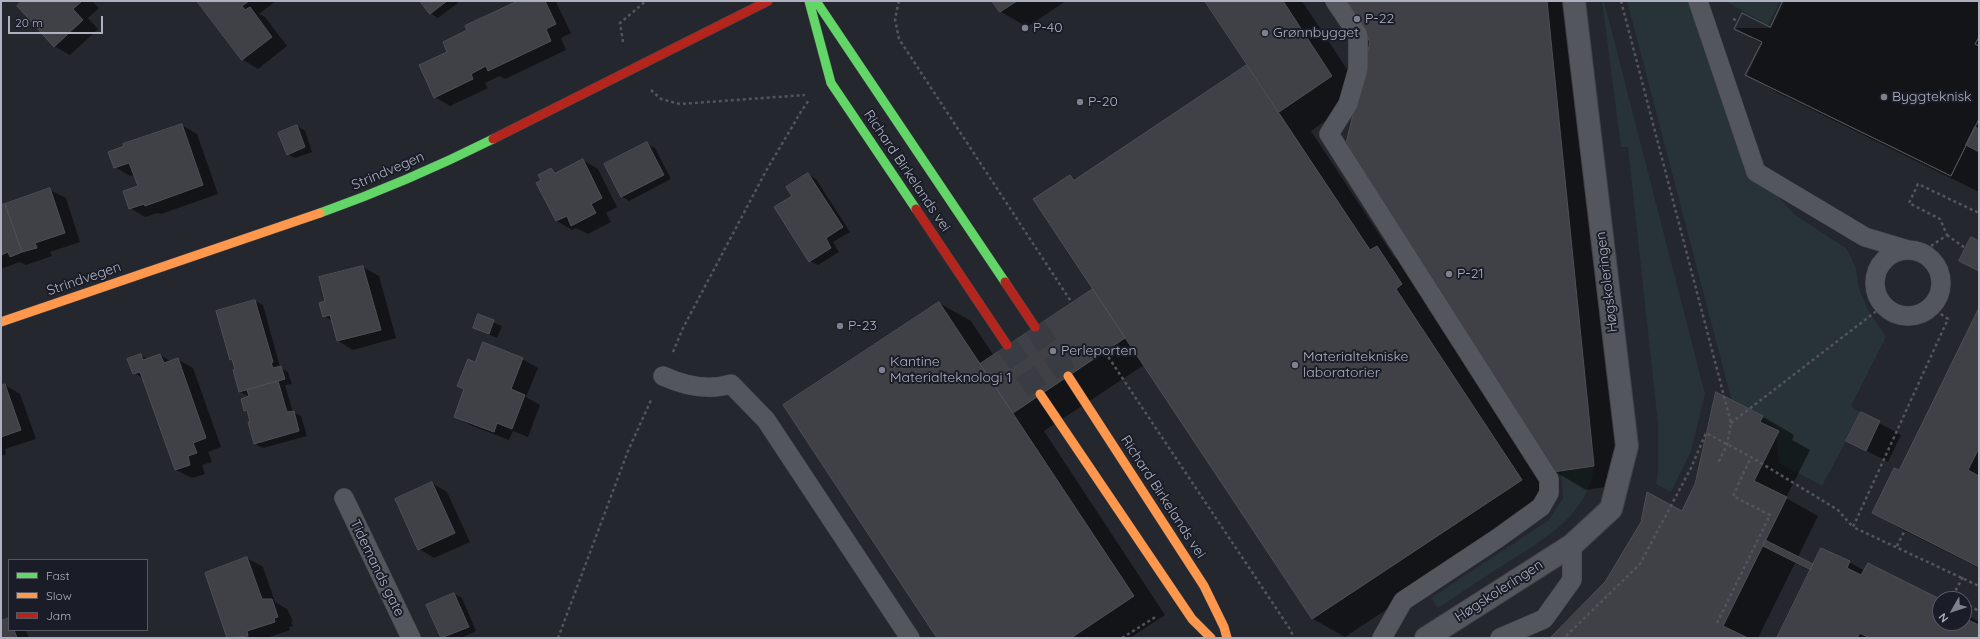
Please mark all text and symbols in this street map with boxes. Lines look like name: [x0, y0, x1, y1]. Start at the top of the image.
scale bar: [10, 8, 105, 34]
place label: P-22: [1365, 11, 1394, 27]
marker: P-22: [1352, 14, 1362, 24]
text: 20 m: [15, 15, 43, 30]
place label: P-40: [1033, 20, 1063, 36]
marker: P-40: [1020, 23, 1030, 33]
place label: Grønnbygget: [1273, 25, 1359, 41]
marker: Grønnbygget: [1260, 28, 1270, 38]
place label: Byggteknisk: [1892, 89, 1972, 105]
marker: Byggteknisk: [1879, 92, 1889, 102]
place label: P-20: [1088, 94, 1118, 110]
marker: P-20: [1075, 97, 1085, 107]
street label: Richard Birkelands vei: [860, 107, 954, 235]
street label: Strindvegen: [349, 148, 427, 194]
street label: Høgskoleringen: [1592, 231, 1622, 333]
street label: Strindvegen: [45, 258, 123, 300]
place label: P-21: [1457, 266, 1484, 282]
marker: P-21: [1444, 269, 1454, 279]
place label: P-23: [848, 318, 877, 334]
marker: P-23: [835, 321, 845, 331]
place label: Perleporten: [1061, 343, 1137, 359]
marker: Perleporten: [1048, 346, 1058, 356]
place label: Materialtekniske laboratorier: [1303, 349, 1409, 382]
place label: Kantine Materialteknologi 1: [890, 354, 1012, 386]
marker: Materialtekniske laboratorier: [1290, 360, 1300, 370]
marker: Kantine Materialteknologi 1: [877, 365, 887, 375]
street label: Richard Birkelands vei: [1117, 432, 1209, 562]
street label: Tidemands gate: [346, 517, 408, 619]
street label: Høgskoleringen: [1452, 556, 1546, 626]
legend: [8, 559, 148, 631]
text: Fast: [46, 568, 70, 583]
text: Slow: [46, 588, 72, 603]
north arrow: [1932, 591, 1972, 631]
text: Jam: [46, 608, 71, 623]
text: N: [1935, 610, 1951, 625]

